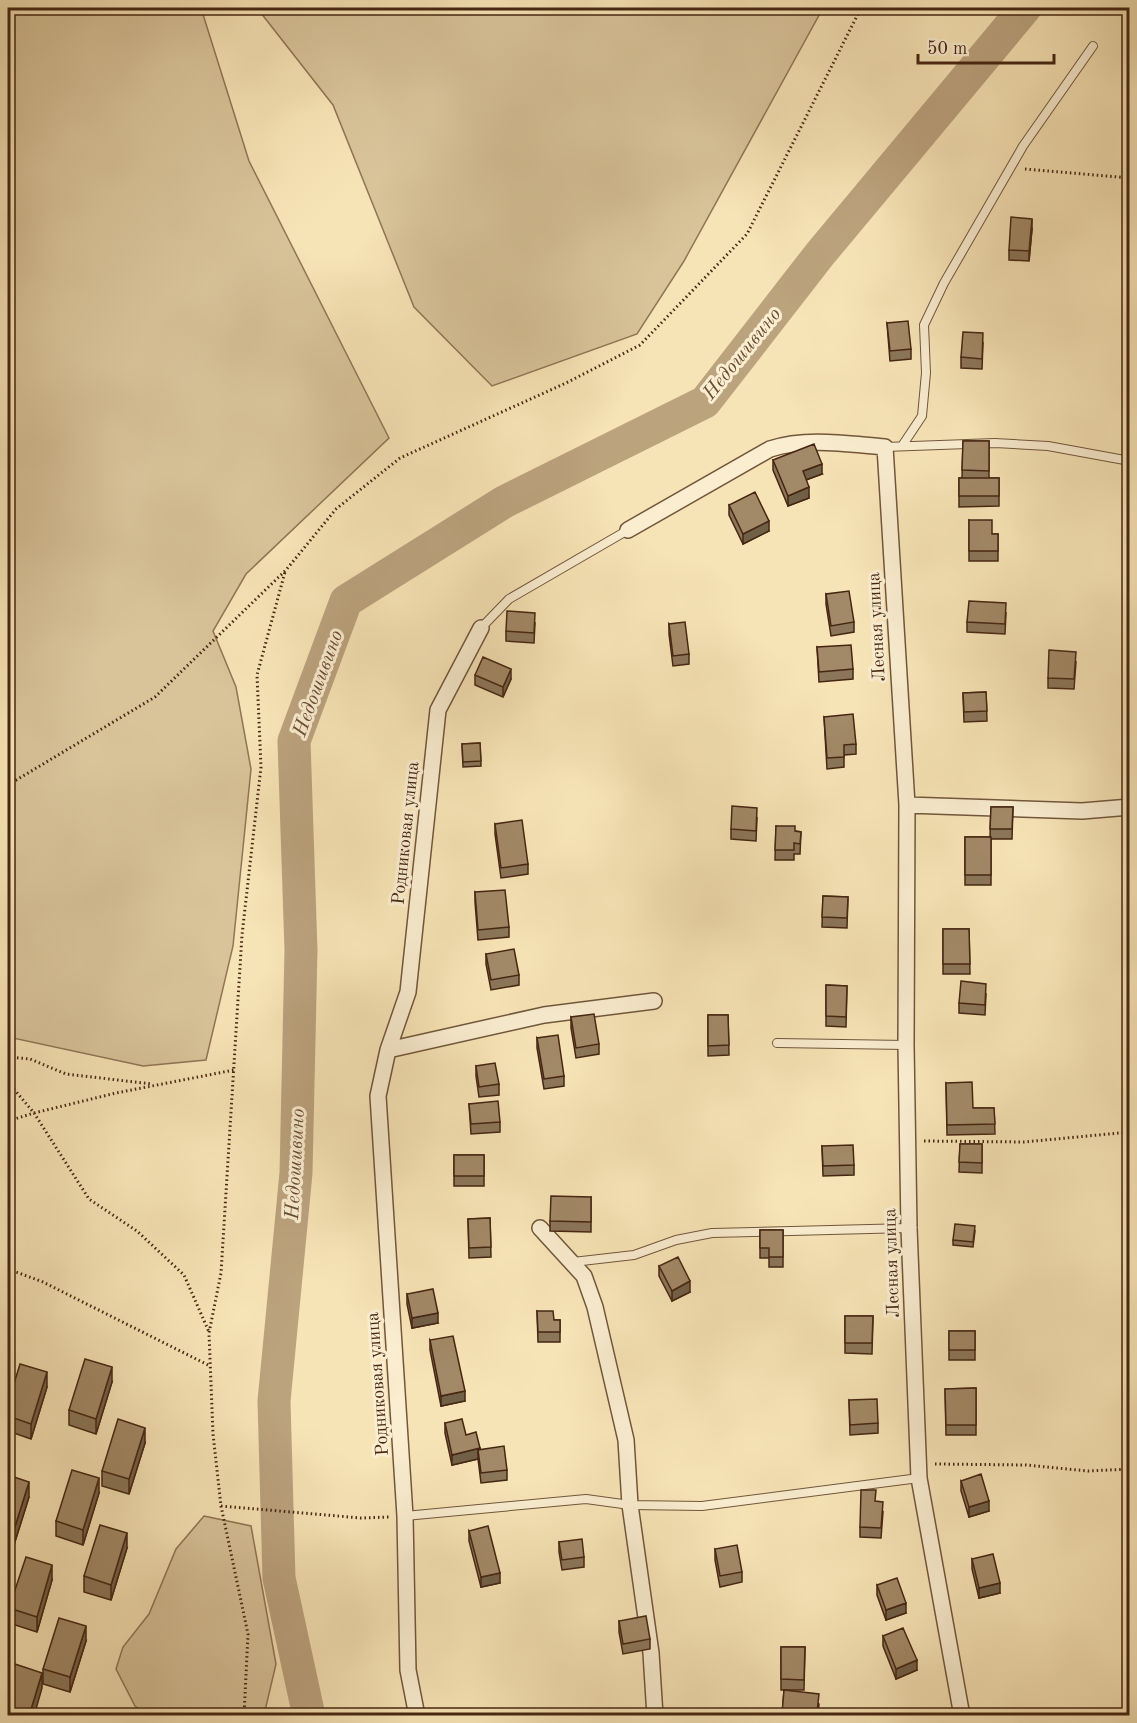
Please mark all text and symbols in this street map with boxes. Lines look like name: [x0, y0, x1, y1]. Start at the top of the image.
scale bar: [918, 27, 1054, 65]
text: 50 m: [927, 40, 967, 58]
water label: Недошивино: [699, 305, 785, 405]
street label: Лесная улица: [865, 572, 889, 682]
water label: Недошивино: [290, 628, 347, 740]
street label: Родниковая улица: [390, 760, 422, 906]
water label: Недошивино: [283, 1108, 309, 1221]
street label: Лесная улица: [881, 1208, 903, 1318]
street label: Родниковая улица: [364, 1311, 392, 1456]

